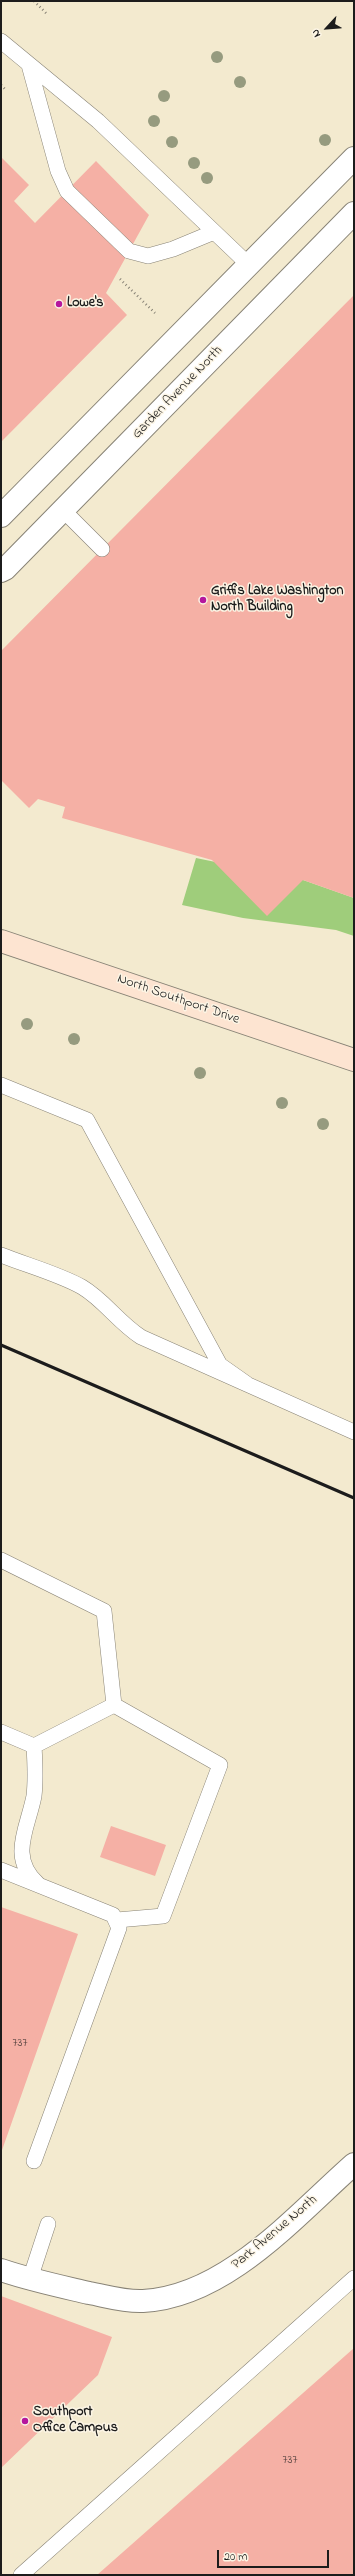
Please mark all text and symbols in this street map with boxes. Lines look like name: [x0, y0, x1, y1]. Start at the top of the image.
north arrow: [307, 8, 347, 48]
text: N: [307, 26, 325, 40]
place label: Lowe's: [67, 296, 103, 312]
marker: Lowe's: [54, 299, 64, 309]
street label: Garden Avenue North: [129, 343, 227, 443]
place label: Griffis Lake Washington North Building: [211, 584, 343, 616]
marker: Griffis Lake Washington North Building: [198, 595, 208, 605]
street label: North Southport Drive: [115, 971, 241, 1029]
house number: 737: [13, 2037, 27, 2051]
street label: Park Avenue North: [229, 2192, 321, 2274]
place label: Southport Office Campus: [33, 2405, 118, 2438]
marker: Southport Office Campus: [20, 2416, 30, 2426]
house number: 737: [283, 2454, 297, 2468]
scale bar: [219, 2542, 331, 2568]
text: 20 m: [224, 2548, 247, 2566]

